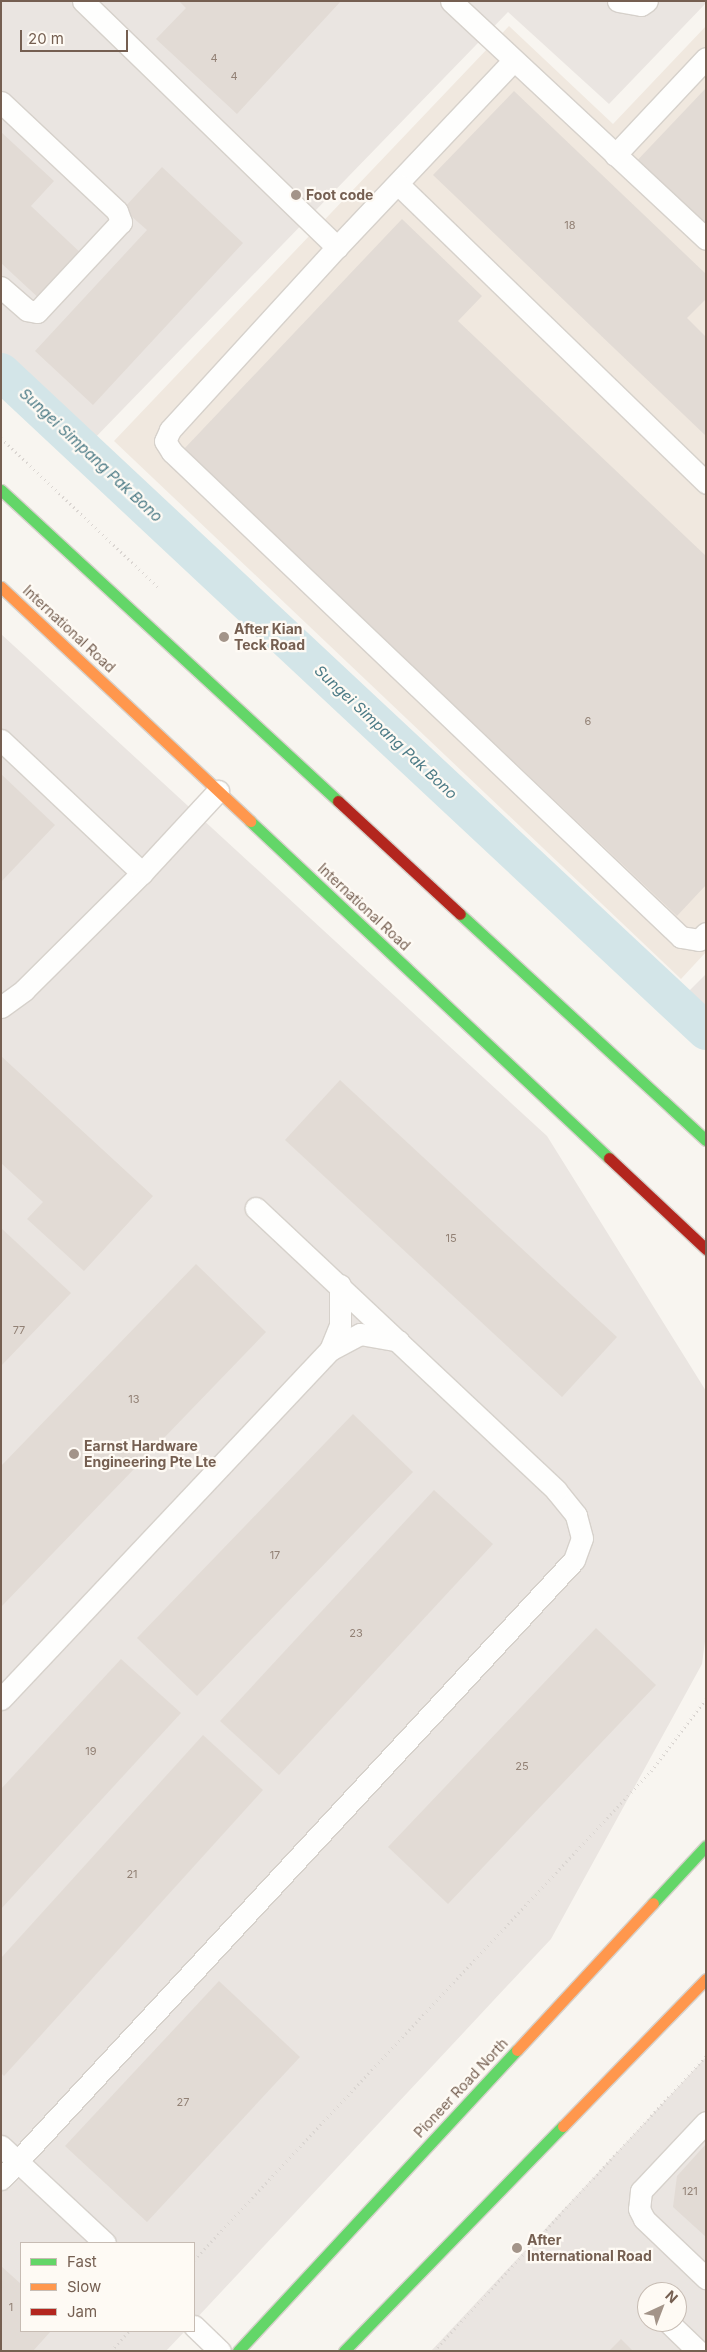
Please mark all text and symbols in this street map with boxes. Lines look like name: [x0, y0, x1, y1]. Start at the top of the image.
scale bar: [22, 20, 130, 52]
text: 20 m: [28, 29, 64, 48]
house number: 4: [210, 51, 218, 65]
house number: 4: [230, 69, 238, 83]
place label: Foot code: [306, 187, 373, 203]
marker: Foot code: [290, 189, 302, 201]
house number: 18: [564, 218, 576, 232]
water label: Sungei Simpang Pak Bono: [16, 384, 166, 526]
street label: International Road: [19, 582, 119, 676]
place label: After Kian Teck Road: [234, 621, 305, 654]
marker: After Kian Teck Road: [218, 631, 230, 643]
water label: Sungei Simpang Pak Bono: [311, 661, 461, 803]
house number: 6: [585, 714, 591, 728]
street label: International Road: [314, 860, 414, 954]
house number: 15: [445, 1231, 457, 1245]
house number: 77: [13, 1323, 25, 1337]
house number: 13: [128, 1392, 140, 1406]
place label: Earnst Hardware Engineering Pte Lte: [84, 1438, 216, 1470]
marker: Earnst Hardware Engineering Pte Lte: [68, 1448, 80, 1460]
house number: 17: [270, 1548, 280, 1562]
house number: 23: [349, 1626, 363, 1640]
house number: 19: [85, 1744, 97, 1758]
house number: 25: [515, 1759, 529, 1773]
house number: 21: [126, 1867, 138, 1881]
street label: Pioneer Road North: [411, 2035, 511, 2141]
house number: 27: [177, 2095, 189, 2109]
house number: 121: [682, 2184, 698, 2198]
place label: After International Road: [527, 2232, 652, 2264]
legend: [20, 2242, 195, 2332]
marker: After International Road: [511, 2242, 523, 2254]
text: Fast: [67, 2252, 97, 2271]
text: Slow: [67, 2277, 101, 2296]
north arrow: [637, 2282, 687, 2332]
text: N: [662, 2287, 682, 2306]
house number: 1: [9, 2300, 13, 2314]
text: Jam: [67, 2302, 97, 2321]

